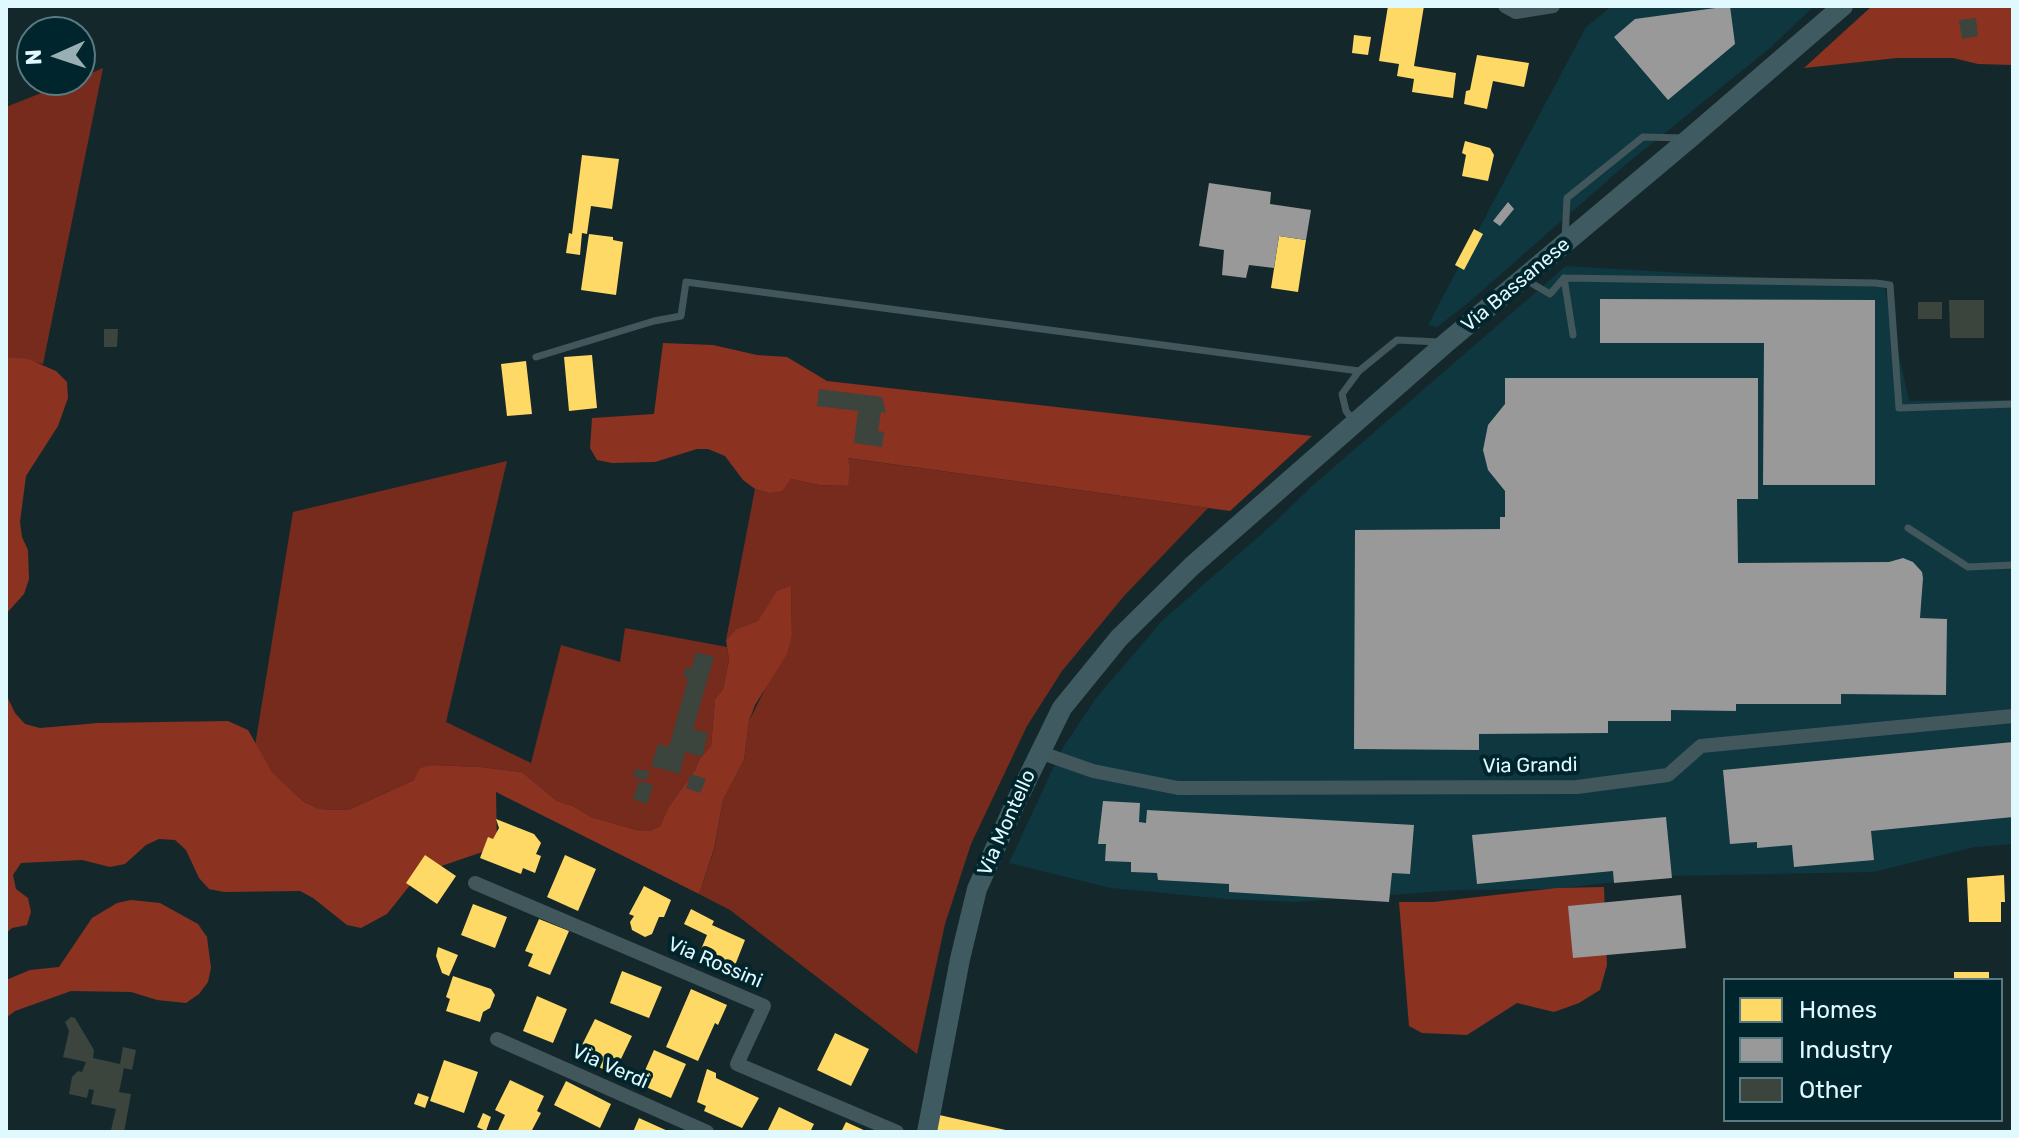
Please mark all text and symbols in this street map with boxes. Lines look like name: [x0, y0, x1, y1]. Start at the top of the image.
north arrow: [16, 16, 96, 96]
text: N: [20, 49, 47, 66]
street label: Via Bassanese: [1457, 233, 1575, 337]
street label: Via Grandi: [1482, 753, 1578, 779]
street label: Via Montello: [973, 766, 1041, 880]
street label: Via Rossini: [664, 932, 766, 994]
legend: [1723, 978, 2003, 1122]
text: Homes: [1799, 996, 1877, 1024]
text: Industry: [1799, 1036, 1893, 1064]
street label: Via Verdi: [568, 1040, 652, 1094]
text: Other: [1799, 1076, 1862, 1104]

